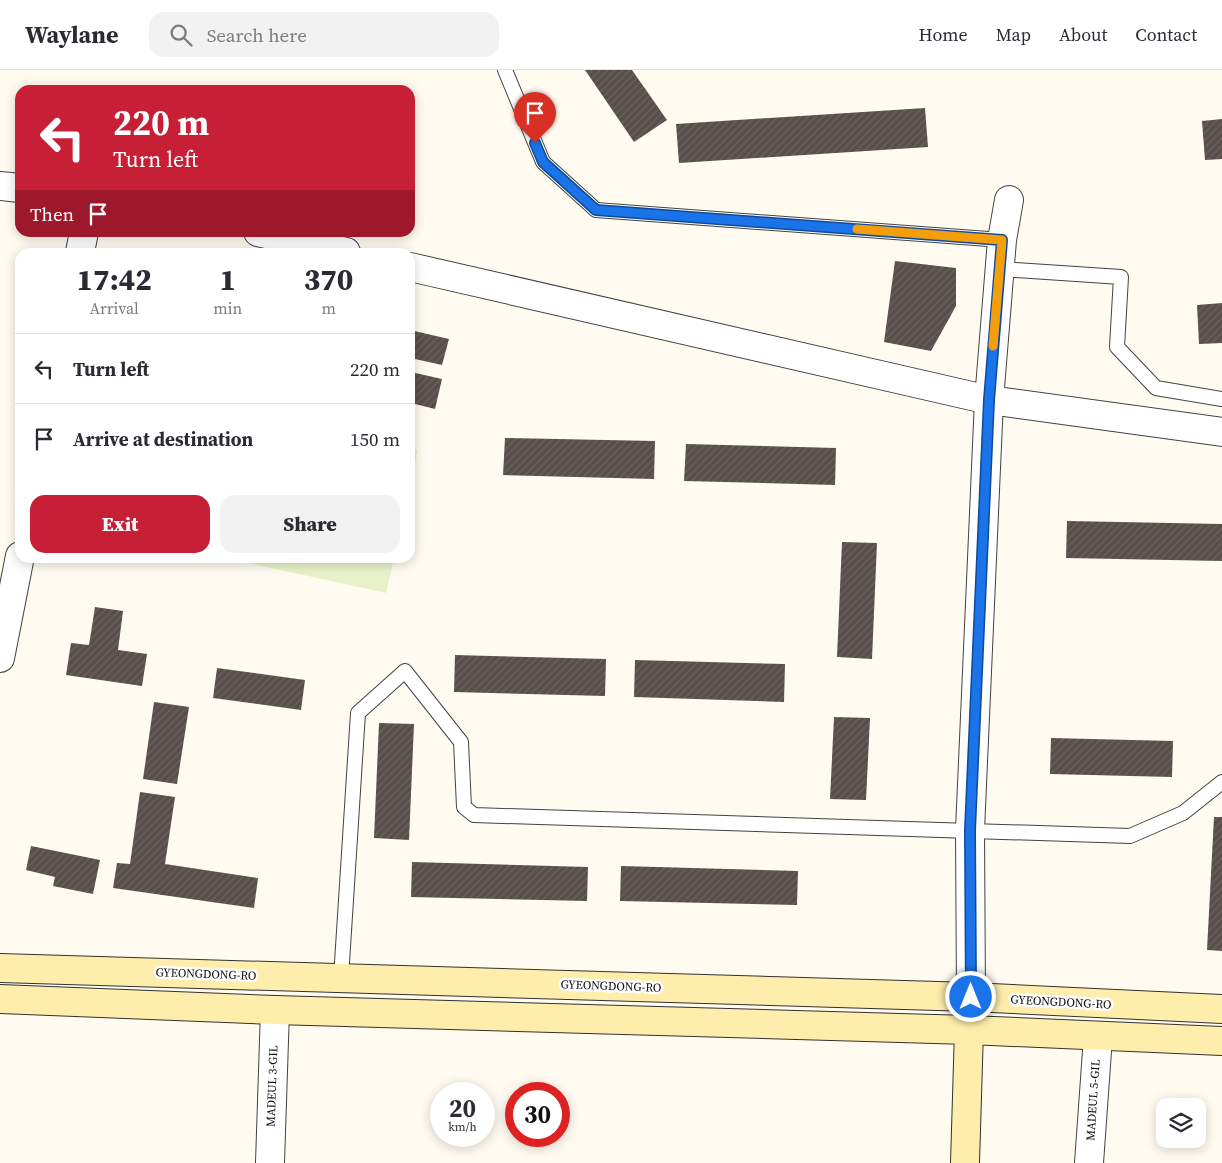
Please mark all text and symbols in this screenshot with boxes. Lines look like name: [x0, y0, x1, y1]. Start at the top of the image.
search box: [149, 12, 499, 57]
text: Waylane: [25, 18, 119, 51]
icon: search: [167, 21, 195, 49]
text: Search here: [207, 22, 307, 48]
text: Home: [919, 22, 968, 47]
text: Map: [996, 22, 1031, 47]
text: About: [1059, 22, 1107, 47]
text: Contact: [1135, 22, 1197, 47]
pin: [514, 92, 556, 143]
text: 220 m: [113, 99, 209, 147]
icon: arrive: [521, 99, 549, 127]
icon: left: [30, 105, 95, 170]
text: Turn left: [113, 144, 198, 174]
icon: arrive: [84, 200, 112, 228]
text: Then: [30, 201, 74, 227]
text: 17:42: [77, 259, 152, 300]
text: 1: [219, 259, 236, 300]
text: 370: [304, 259, 353, 300]
text: Arrival: [89, 297, 139, 319]
text: min: [213, 297, 242, 319]
text: m: [321, 297, 336, 319]
icon: left: [30, 355, 58, 383]
text: Turn left: [73, 356, 149, 382]
text: 220 m: [350, 356, 400, 382]
icon: arrive: [30, 425, 58, 453]
text: Arrive at destination: [73, 426, 253, 452]
text: 150 m: [350, 426, 400, 452]
button: Exit: [30, 495, 210, 553]
button: Share: [220, 495, 400, 553]
street label: GYEONGDONG-RO: [155, 964, 257, 984]
position arrow: [944, 970, 996, 1022]
street label: GYEONGDONG-RO: [560, 976, 662, 996]
street label: GYEONGDONG-RO: [1010, 991, 1112, 1013]
street label: MADEUL 3-GIL: [263, 1045, 281, 1127]
street label: MADEUL 5-GIL: [1082, 1059, 1104, 1141]
speed limit sign: 30: [505, 1082, 570, 1147]
text: 20: [449, 1091, 476, 1125]
map controls: [1156, 1098, 1206, 1148]
button: layers: [1156, 1098, 1206, 1148]
text: km/h: [448, 1119, 477, 1135]

